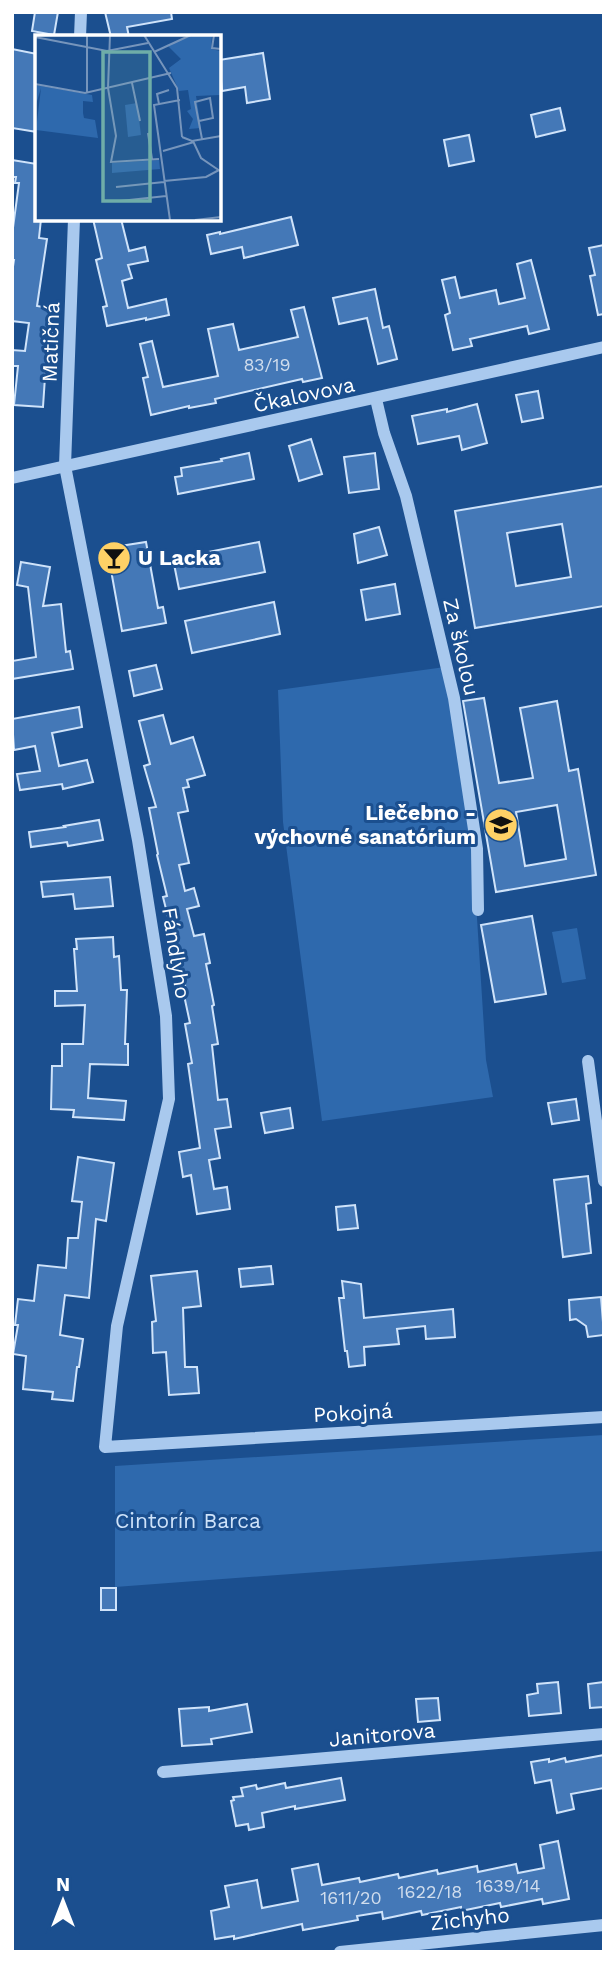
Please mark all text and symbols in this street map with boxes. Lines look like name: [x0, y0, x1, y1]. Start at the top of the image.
inset map: [35, 35, 220, 220]
street label: Matičná: [37, 301, 64, 383]
house number: 83/19: [243, 354, 291, 375]
street label: Čkalovova: [251, 372, 357, 417]
bar icon: U Lacka: [95, 539, 133, 577]
place label: U Lacka: [138, 545, 222, 570]
street label: Za školou: [438, 596, 485, 698]
place label: Liečebno - výchovné sanatórium: [254, 800, 476, 849]
school or university icon: Liečebno - výchovné sanatórium: [482, 806, 520, 844]
street label: Fándlyho: [157, 905, 196, 1000]
street label: Pokojná: [312, 1398, 394, 1427]
park label: Cintorín Barca: [115, 1508, 261, 1533]
street label: Janitorova: [328, 1717, 436, 1752]
north arrow: [28, 1866, 98, 1936]
text: N: [56, 1873, 70, 1896]
house number: 1639/14: [475, 1875, 541, 1896]
house number: 1622/18: [398, 1881, 462, 1902]
house number: 1611/20: [320, 1887, 382, 1908]
street label: Zichyho: [429, 1902, 511, 1935]

